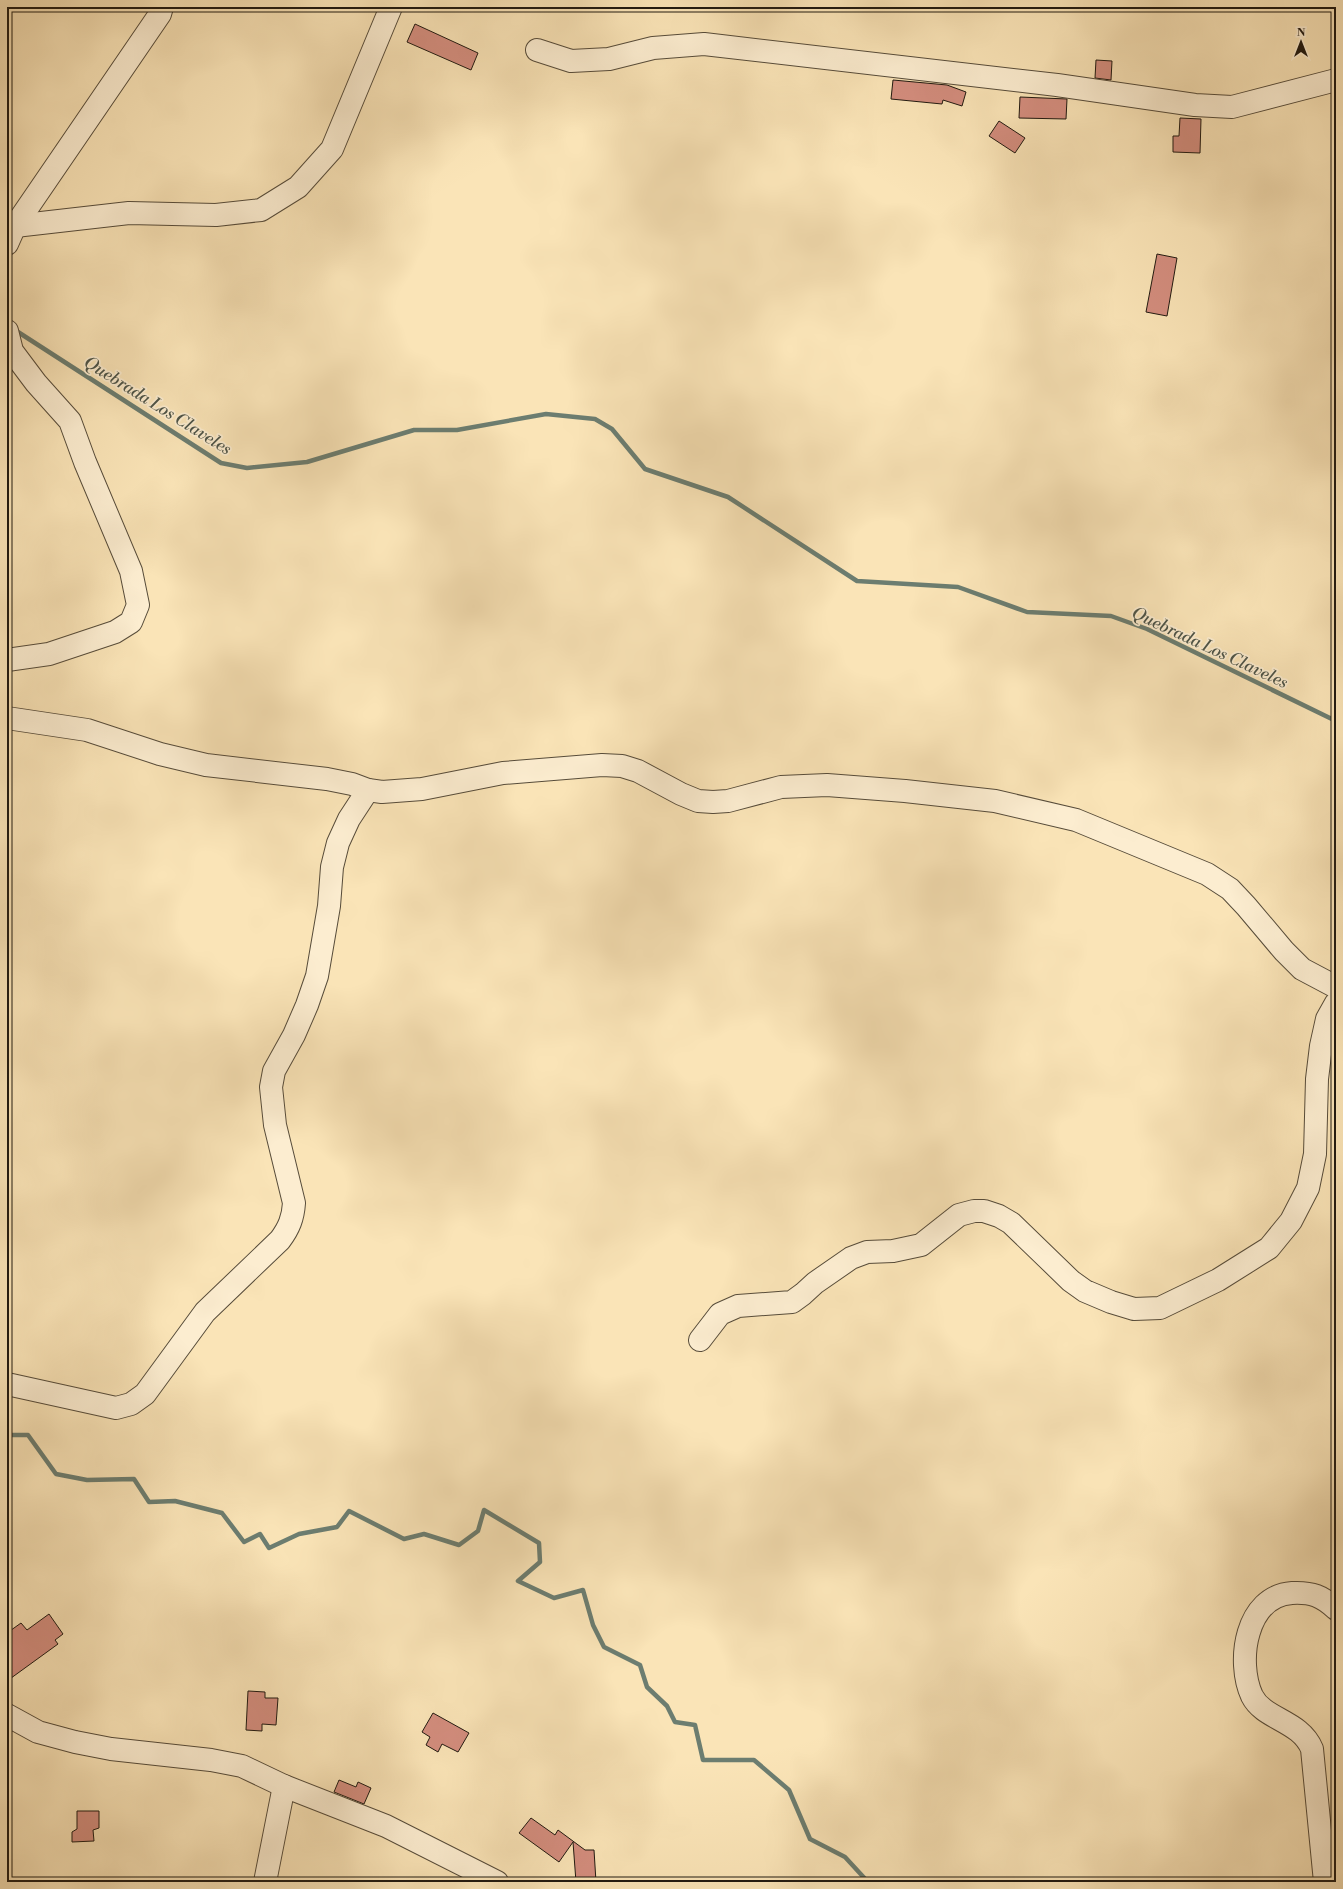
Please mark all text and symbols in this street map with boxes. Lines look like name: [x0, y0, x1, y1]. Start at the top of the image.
north arrow: [1281, 22, 1321, 62]
text: N: [1297, 26, 1306, 40]
water label: Quebrada Los Claveles: [80, 351, 235, 460]
water label: Quebrada Los Claveles: [1128, 602, 1291, 694]

